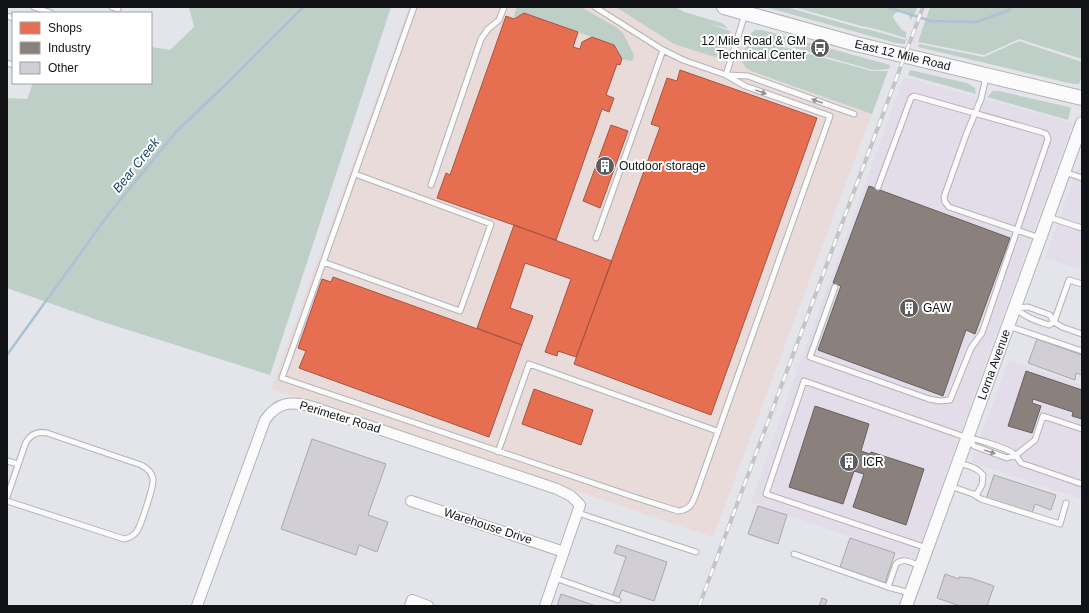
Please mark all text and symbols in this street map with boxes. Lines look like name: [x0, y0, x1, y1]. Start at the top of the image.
legend: [12, 12, 152, 84]
text: Shops: [48, 21, 82, 35]
place label: 12 Mile Road & GM Technical Center: [701, 34, 806, 62]
bus stop icon: 12 Mile Road & GM Technical Center: [809, 37, 831, 59]
street label: East 12 Mile Road: [853, 37, 952, 73]
text: Industry: [48, 41, 91, 55]
text: Other: [48, 61, 78, 75]
one-way arrow: [755, 89, 767, 95]
one-way arrow: [810, 97, 822, 103]
water label: Bear Creek: [109, 134, 163, 195]
building icon: Outdoor storage: [594, 155, 616, 177]
place label: Outdoor storage: [619, 159, 706, 173]
building icon: GAW: [898, 297, 920, 319]
place label: GAW: [923, 301, 952, 315]
street label: Lorna Avenue: [975, 327, 1013, 402]
street label: Perimeter Road: [298, 398, 382, 436]
one-way arrow: [984, 449, 996, 455]
building icon: ICR: [838, 451, 860, 473]
place label: ICR: [863, 455, 884, 469]
street label: Warehouse Drive: [442, 505, 534, 547]

